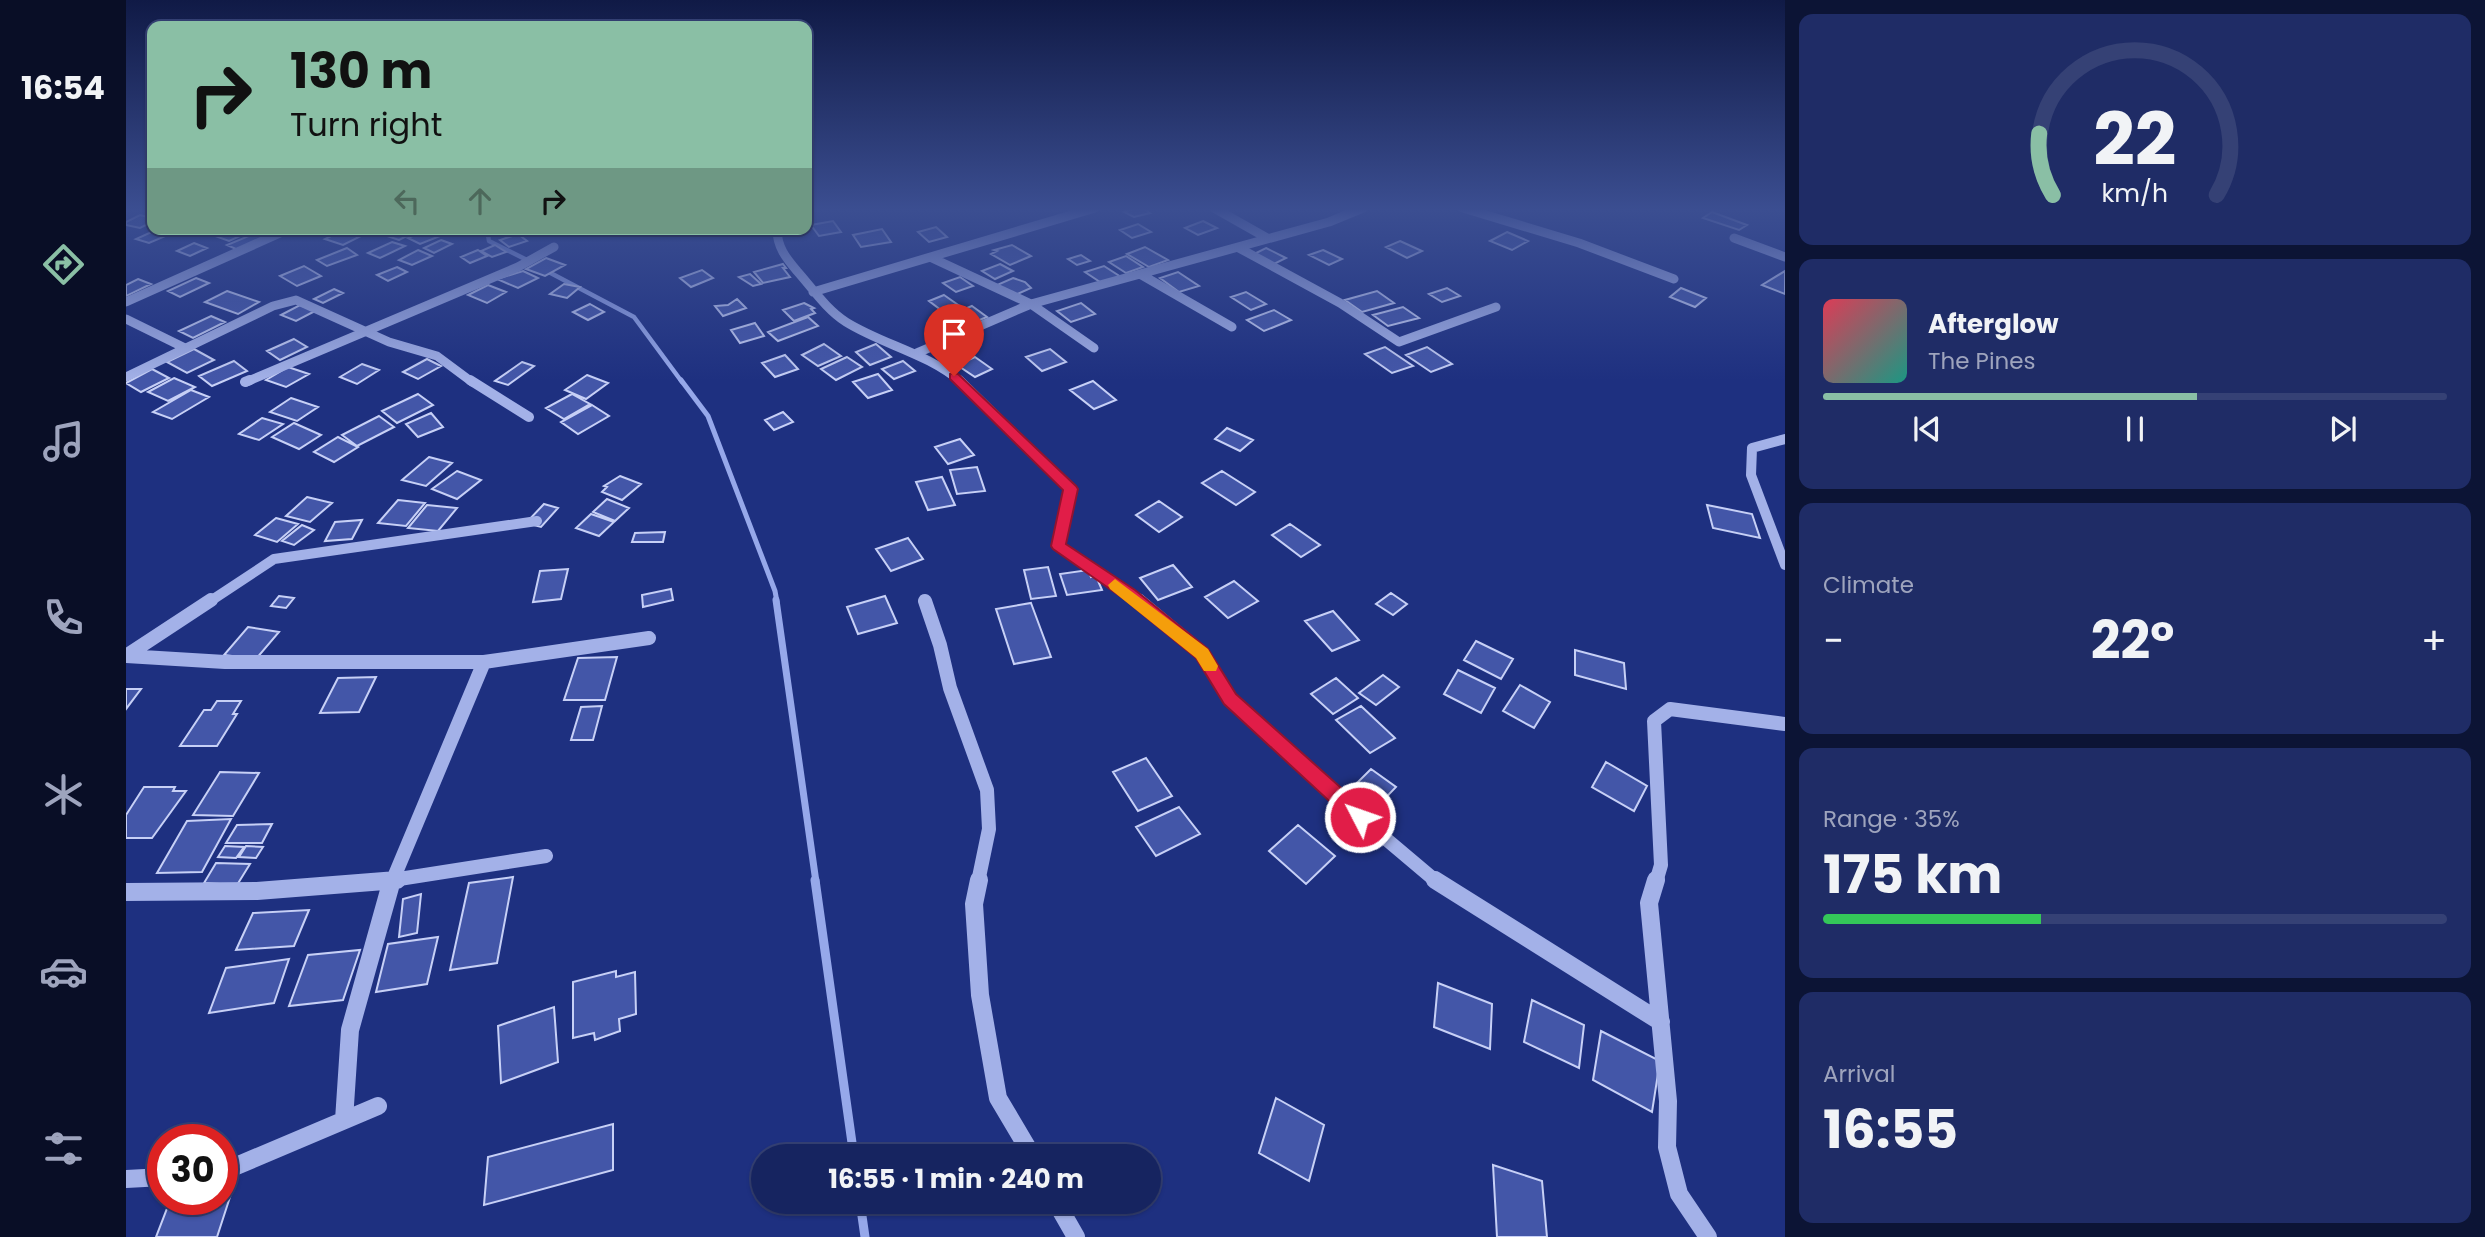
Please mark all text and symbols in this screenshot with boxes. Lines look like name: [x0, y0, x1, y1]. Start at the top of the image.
text: 130 m: [290, 37, 432, 105]
icon: right: [175, 49, 266, 140]
text: 16:54: [21, 65, 105, 110]
text: 22: [2093, 90, 2177, 191]
text: Turn right: [290, 102, 442, 147]
text: km/h: [2102, 176, 2168, 211]
icon: left: [388, 182, 426, 220]
icon: ahead: [461, 182, 499, 220]
icon: right: [534, 182, 572, 220]
icon: directions: [39, 240, 88, 289]
pin: [924, 304, 984, 376]
text: Afterglow: [1928, 306, 2059, 342]
icon: arrive: [935, 315, 973, 353]
text: The Pines: [1928, 345, 2036, 377]
icon: previous: [1908, 410, 1946, 448]
icon: pause: [2116, 410, 2154, 448]
icon: next: [2324, 410, 2362, 448]
icon: music: [39, 417, 88, 466]
text: Climate: [1823, 569, 1914, 601]
icon: phone: [39, 593, 88, 642]
text: 22°: [2091, 604, 2174, 677]
text: −: [1823, 614, 1844, 667]
text: +: [2421, 614, 2447, 667]
icon: climate: [39, 770, 88, 819]
position arrow: [1323, 780, 1397, 854]
text: Range · 35%: [1823, 803, 1960, 835]
text: 175 km: [1823, 838, 2002, 911]
icon: car: [39, 947, 88, 996]
text: Arrival: [1823, 1058, 1895, 1090]
text: 16:55: [1823, 1093, 1958, 1166]
icon: filters: [39, 1124, 88, 1173]
speed limit sign: 30: [147, 1124, 238, 1215]
text: 16:55 · 1 min · 240 m: [828, 1161, 1084, 1197]

